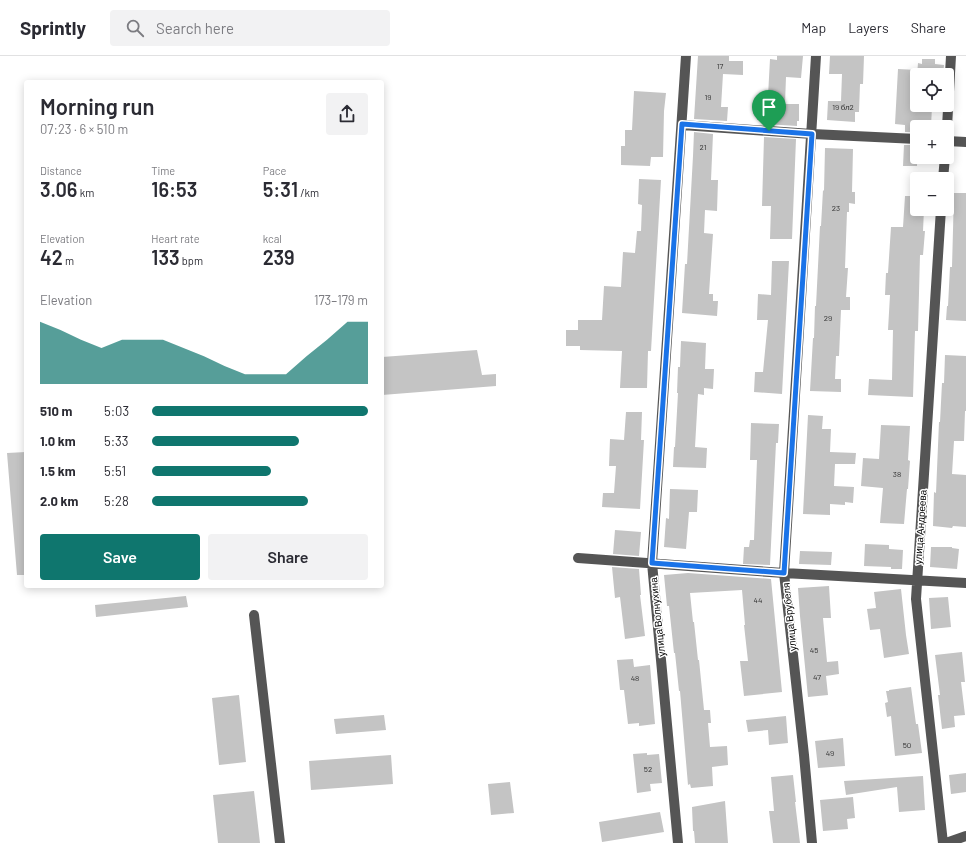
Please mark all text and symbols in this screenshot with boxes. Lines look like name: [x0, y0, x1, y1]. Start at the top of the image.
search box: [110, 10, 390, 46]
text: Sprintly: [20, 16, 86, 39]
icon: search: [124, 17, 146, 39]
text: Search here: [156, 19, 234, 37]
text: Map: [801, 19, 826, 36]
text: Layers: [848, 19, 889, 36]
text: Share: [911, 19, 946, 36]
house number: 17: [717, 61, 724, 71]
map controls: [910, 68, 954, 216]
button: locate: [910, 68, 954, 112]
pin: [752, 90, 786, 131]
house number: 19: [705, 92, 711, 102]
text: Morning run: [40, 93, 154, 119]
button: share: [326, 93, 368, 135]
icon: arrive: [758, 96, 780, 118]
house number: 19 бл2: [832, 102, 854, 112]
button: +: [910, 120, 954, 164]
text: 07:23 · 6 × 510 m: [40, 121, 128, 137]
house number: 21: [700, 142, 707, 152]
text: Distance: [40, 164, 82, 177]
text: Time: [151, 164, 175, 177]
text: Pace: [263, 164, 286, 177]
button: −: [910, 172, 954, 216]
text: 3.06: [40, 177, 77, 201]
text: 16:53: [151, 177, 197, 201]
text: 5:31: [263, 177, 298, 201]
text: km: [77, 186, 94, 199]
text: /km: [298, 186, 319, 199]
house number: 23: [832, 203, 840, 213]
text: Elevation: [40, 232, 84, 245]
text: Heart rate: [151, 232, 200, 245]
text: kcal: [263, 232, 282, 245]
text: 42: [40, 245, 63, 269]
text: 133: [151, 245, 180, 269]
text: 239: [263, 245, 295, 269]
text: m: [63, 254, 74, 267]
text: bpm: [180, 254, 203, 267]
text: Elevation: [40, 292, 92, 308]
text: 173–179 m: [314, 292, 368, 308]
house number: 29: [824, 313, 832, 323]
text: 510 m: [40, 403, 72, 419]
text: 5:03: [104, 403, 129, 419]
text: 1.0 km: [40, 433, 76, 449]
text: 5:33: [104, 433, 128, 449]
text: 1.5 km: [40, 463, 76, 479]
text: 5:51: [104, 463, 126, 479]
house number: 38: [893, 469, 901, 479]
street label: улица Андреева: [911, 489, 929, 565]
text: 2.0 km: [40, 493, 78, 509]
text: 5:28: [104, 493, 129, 509]
button: Save: [40, 534, 200, 580]
button: Share: [208, 534, 368, 580]
street label: улица Волнухина: [647, 576, 667, 657]
street label: улица Врубеля: [779, 582, 799, 652]
house number: 44: [754, 595, 762, 605]
house number: 45: [810, 645, 818, 655]
house number: 47: [813, 672, 821, 682]
house number: 48: [631, 673, 639, 683]
house number: 50: [903, 740, 911, 750]
house number: 49: [826, 748, 834, 758]
house number: 52: [644, 764, 652, 774]

